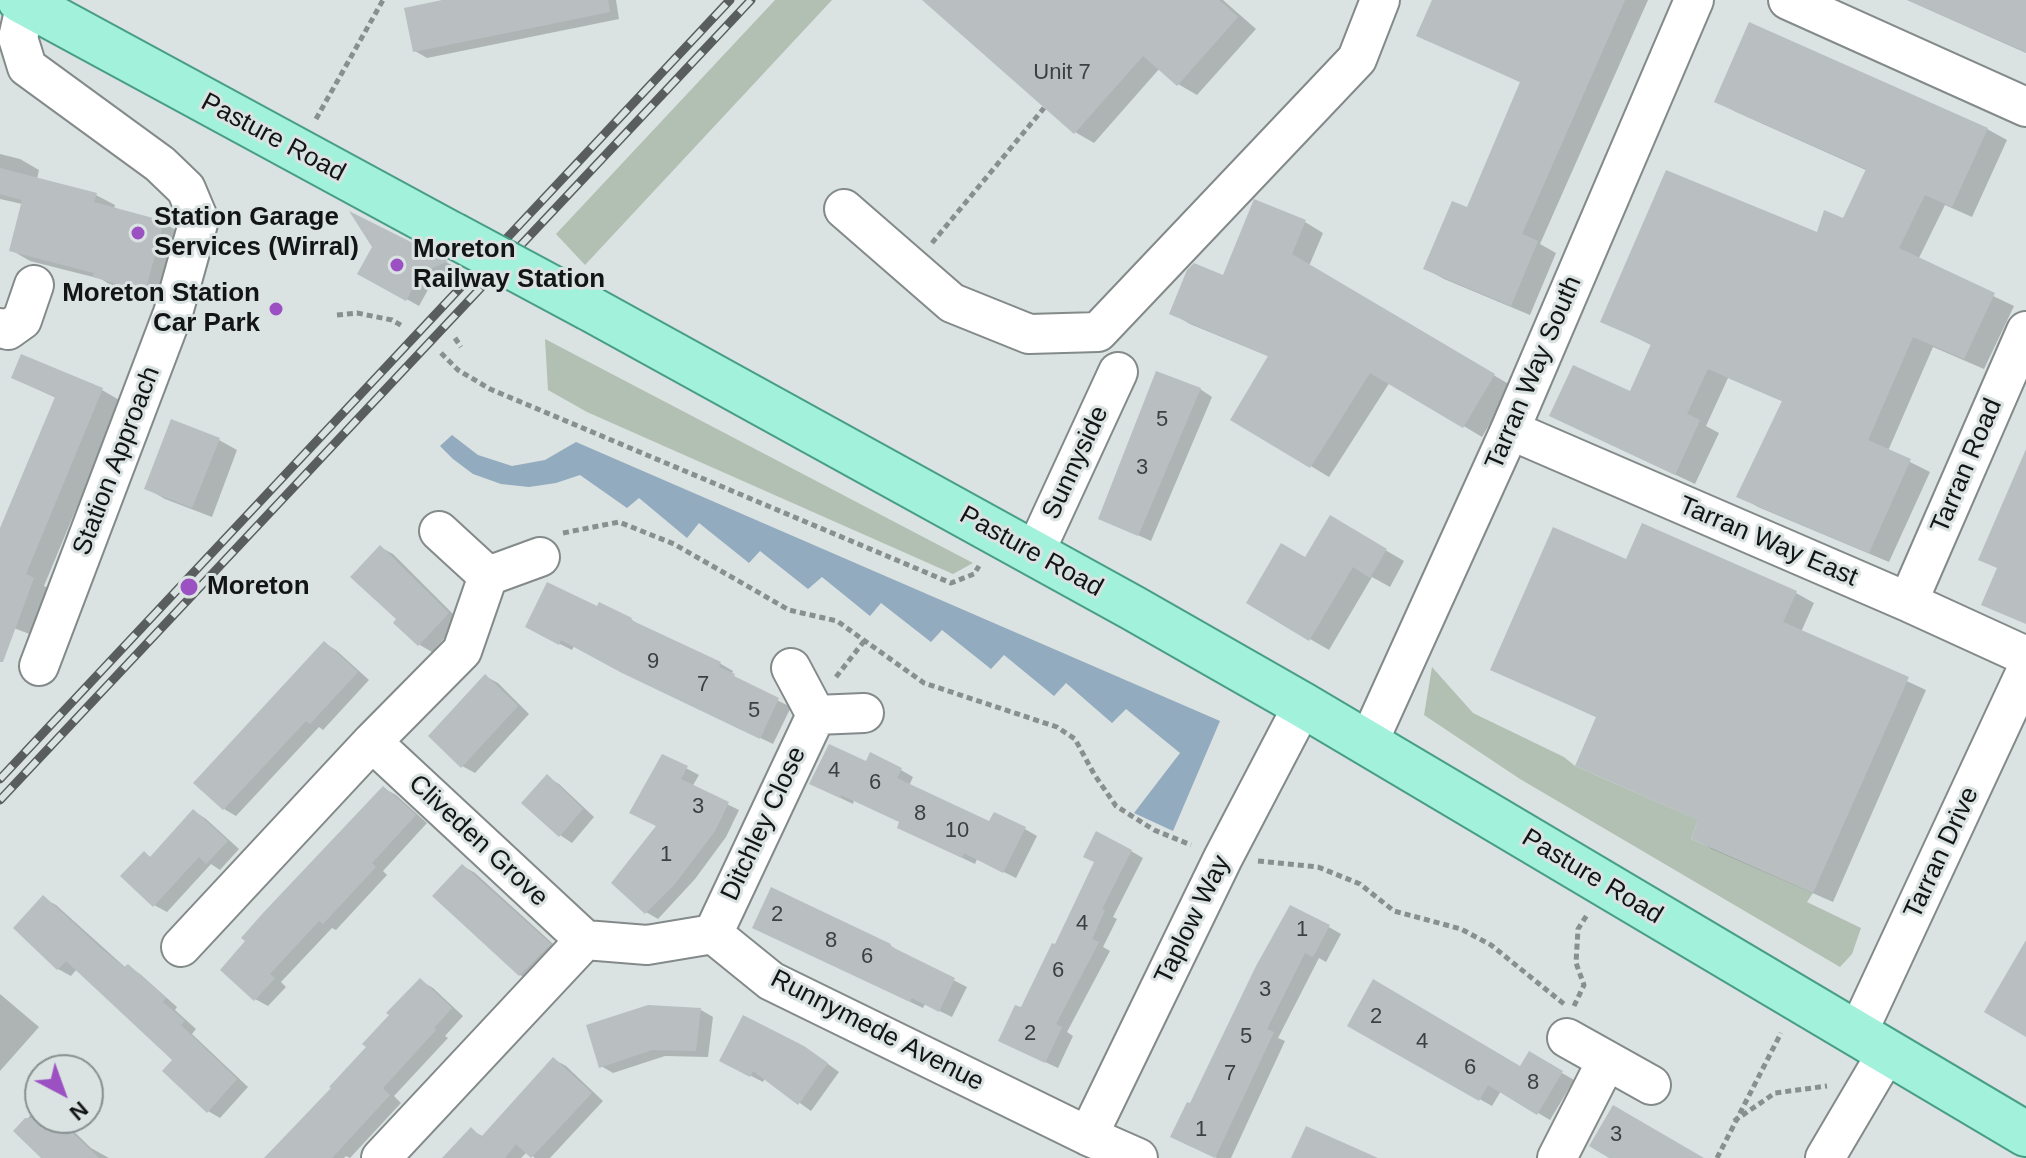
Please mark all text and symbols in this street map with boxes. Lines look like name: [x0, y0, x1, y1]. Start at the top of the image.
house number: Unit 7: [1033, 60, 1091, 86]
street label: Pasture Road: [195, 87, 351, 189]
place label: Station Garage Services (Wirral): [154, 202, 359, 264]
marker: Station Garage Services (Wirral): [129, 224, 147, 242]
place label: Moreton Railway Station: [413, 234, 605, 296]
marker: Moreton Railway Station: [388, 256, 406, 274]
street label: Tarran Way South: [1479, 272, 1589, 474]
place label: Moreton Station Car Park: [62, 278, 260, 340]
marker: Moreton Station Car Park: [267, 300, 285, 318]
street label: Station Approach: [67, 362, 167, 560]
street label: Tarran Road: [1925, 394, 2009, 538]
street label: Sunnyside: [1036, 401, 1116, 525]
house number: 5: [1156, 407, 1168, 433]
house number: 3: [1136, 455, 1148, 481]
street label: Tarran Way East: [1674, 490, 1862, 594]
street label: Pasture Road: [954, 500, 1108, 604]
place label: Moreton: [207, 571, 310, 603]
marker: Moreton: [178, 576, 200, 598]
house number: 9: [647, 649, 659, 675]
house number: 7: [697, 672, 709, 698]
house number: 5: [748, 698, 760, 724]
street label: Ditchley Close: [715, 742, 813, 906]
house number: 4: [828, 758, 840, 784]
street label: Cliveden Grove: [402, 768, 554, 914]
house number: 6: [869, 770, 881, 796]
street label: Tarran Drive: [1898, 782, 1986, 924]
house number: 3: [692, 794, 704, 820]
house number: 8: [914, 801, 926, 827]
house number: 10: [945, 818, 969, 844]
street label: Pasture Road: [1516, 823, 1668, 931]
house number: 1: [660, 842, 672, 868]
street label: Taplow Way: [1148, 851, 1238, 989]
house number: 2: [771, 902, 783, 928]
house number: 4: [1076, 911, 1088, 937]
house number: 1: [1296, 917, 1308, 943]
house number: 8: [825, 928, 837, 954]
house number: 6: [861, 944, 873, 970]
house number: 6: [1052, 958, 1064, 984]
street label: Runnymede Avenue: [765, 964, 989, 1098]
house number: 3: [1259, 977, 1271, 1003]
house number: 2: [1370, 1004, 1382, 1030]
house number: 2: [1024, 1021, 1036, 1047]
house number: 5: [1240, 1024, 1252, 1050]
house number: 4: [1416, 1029, 1428, 1055]
north arrow: [24, 1054, 104, 1134]
house number: 6: [1464, 1055, 1476, 1081]
house number: 7: [1224, 1061, 1236, 1087]
house number: 8: [1527, 1070, 1539, 1096]
text: N: [65, 1096, 93, 1126]
house number: 1: [1195, 1117, 1207, 1143]
house number: 3: [1610, 1122, 1622, 1148]

